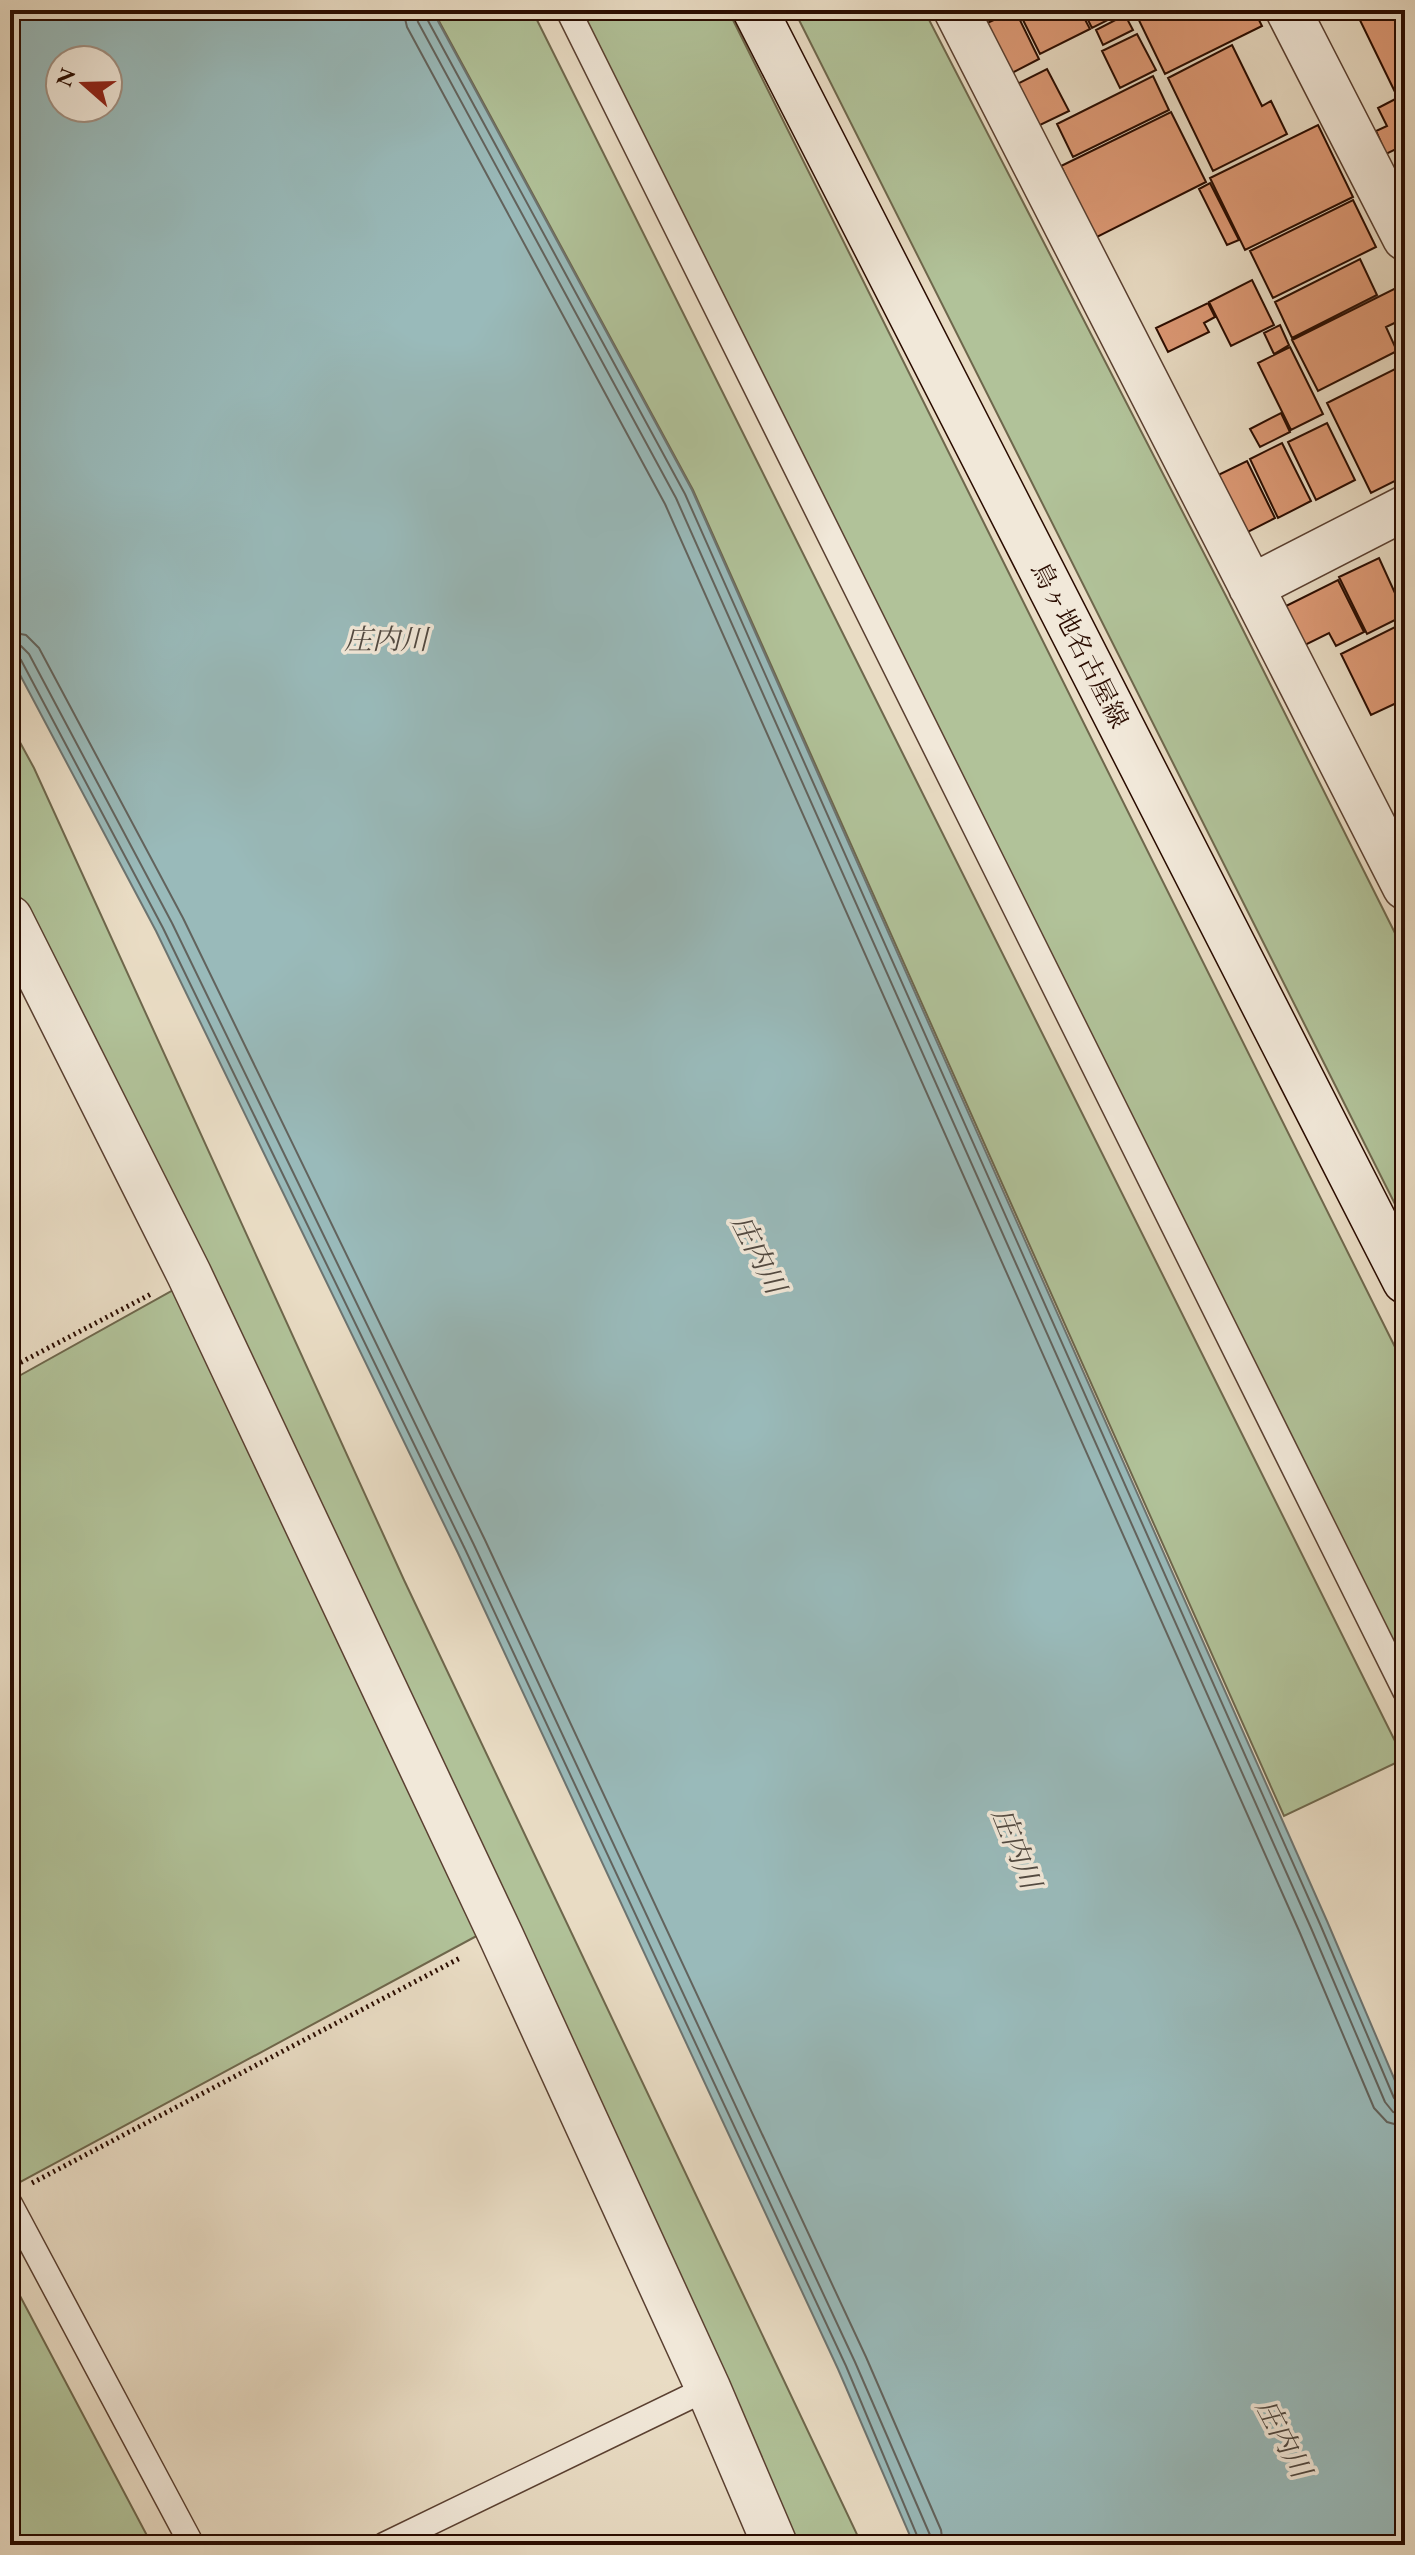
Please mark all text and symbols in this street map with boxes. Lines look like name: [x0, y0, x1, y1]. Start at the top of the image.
north arrow: [44, 44, 124, 124]
text: N: [49, 64, 82, 91]
street label: 鳥ヶ地名古屋線: [1024, 556, 1136, 734]
water label: 庄内川: [344, 621, 431, 657]
water label: 庄内川: [724, 1208, 795, 1302]
water label: 庄内川: [985, 1802, 1051, 1896]
water label: 庄内川: [1248, 2392, 1321, 2486]

